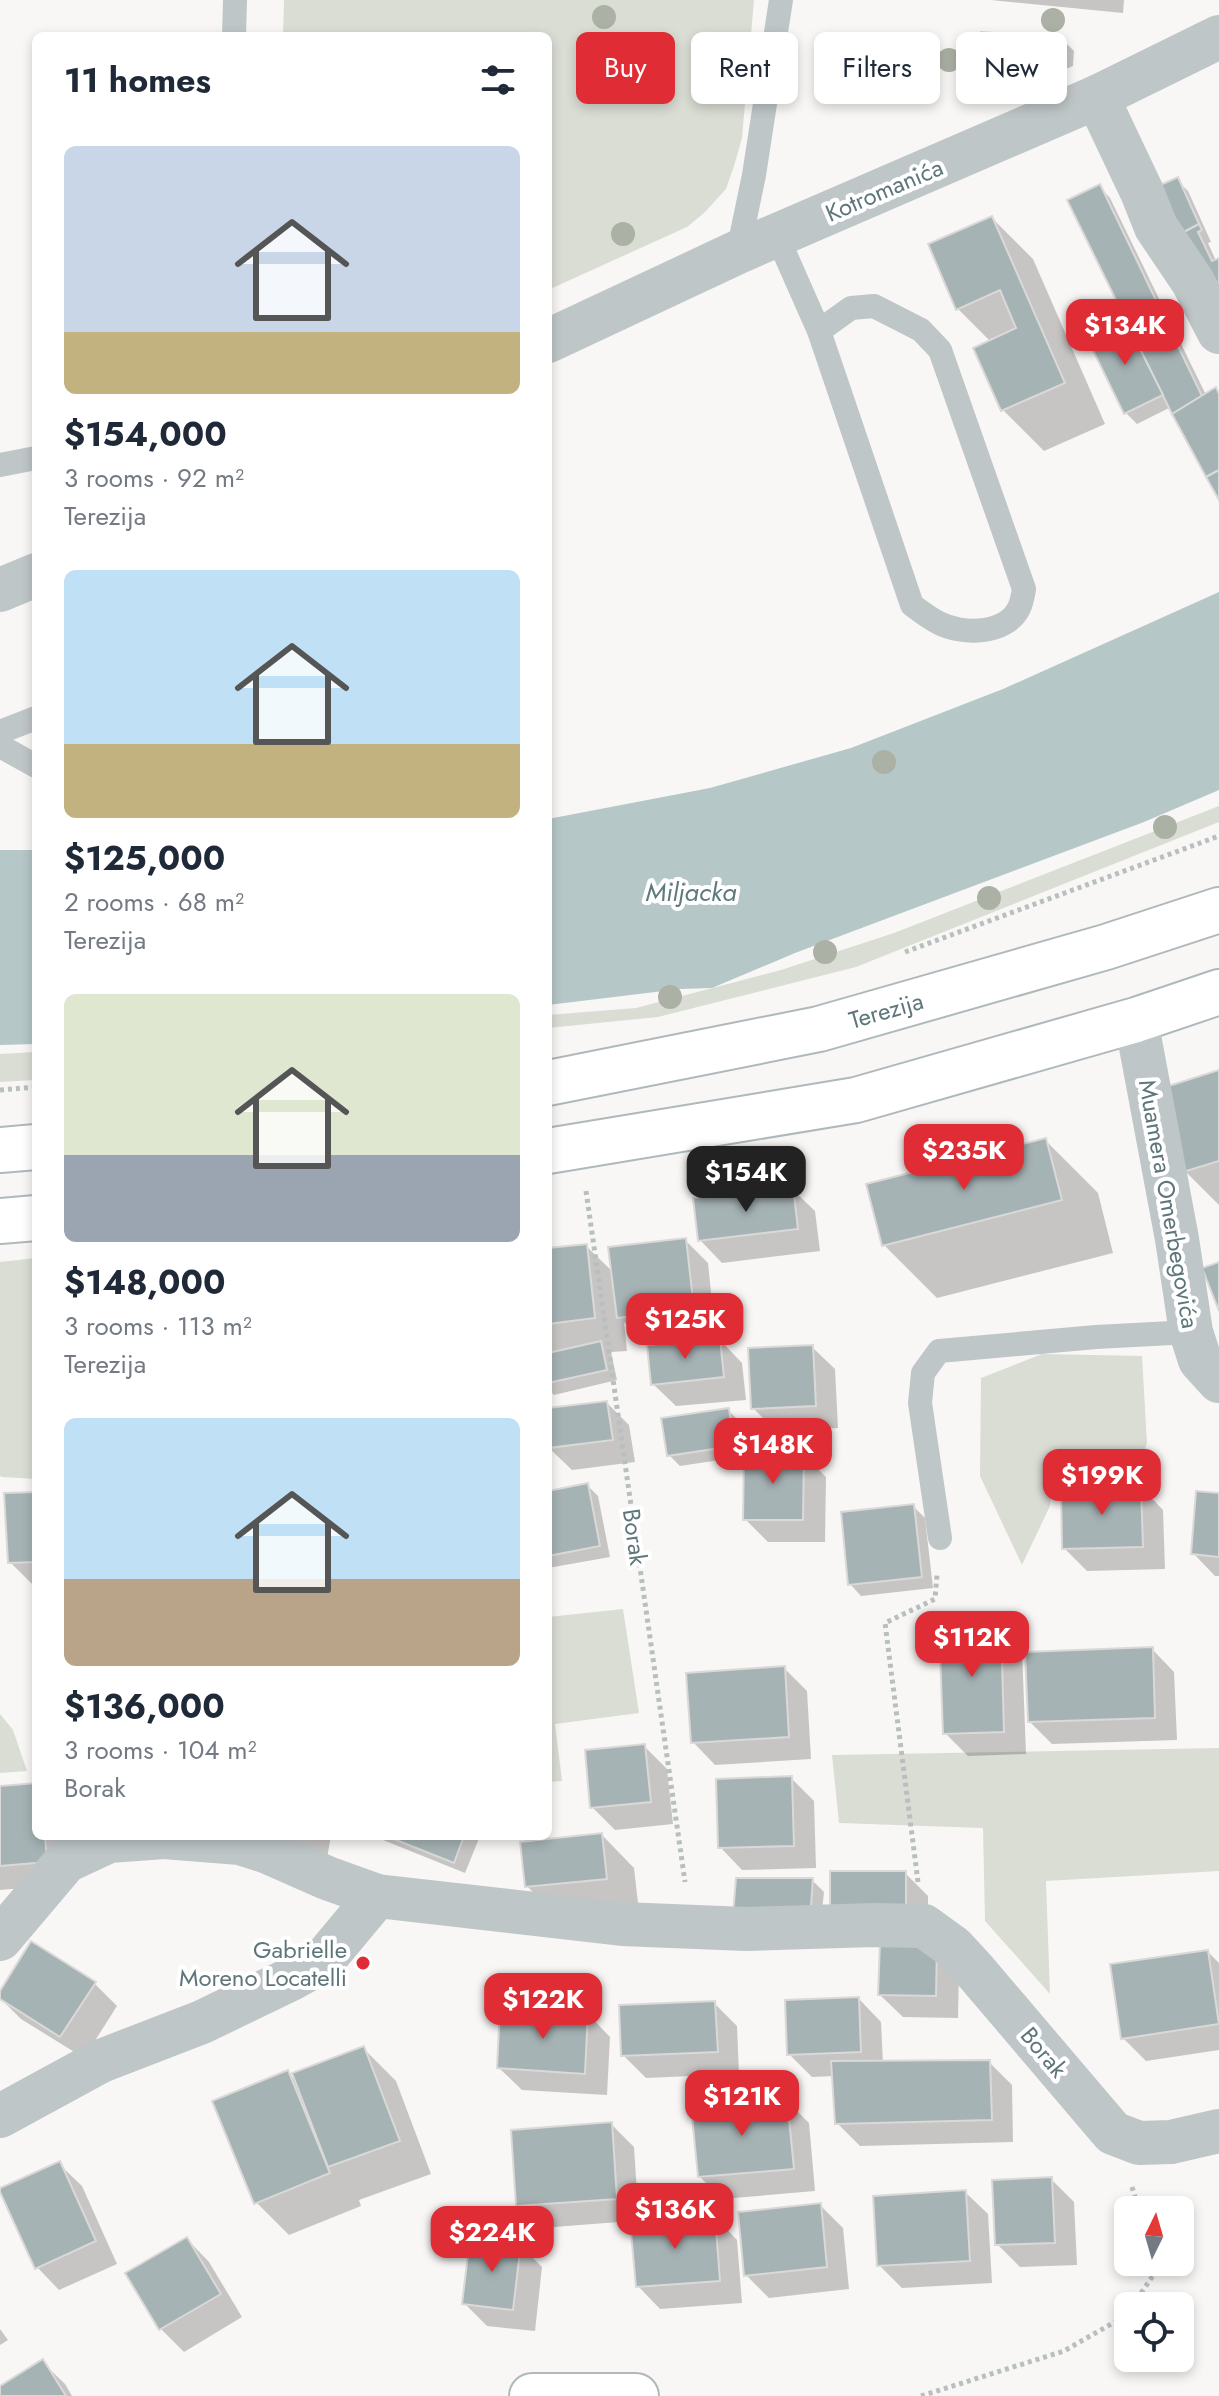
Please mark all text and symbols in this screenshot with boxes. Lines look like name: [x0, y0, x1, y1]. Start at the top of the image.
chip: Buy: [576, 32, 675, 104]
chip: Rent: [691, 32, 798, 104]
chip: Filters: [814, 32, 940, 104]
chip: New: [956, 32, 1067, 104]
text: 11 homes: [64, 56, 211, 105]
icon: filters: [476, 58, 520, 102]
street label: Kotromanića: [820, 150, 948, 230]
icon: home: [220, 198, 364, 342]
pin: $134K: [1069, 299, 1181, 367]
text: $134K: [1084, 306, 1166, 344]
text: $154,000: [64, 410, 227, 459]
text: 3 rooms · 92 m²: [64, 459, 244, 497]
text: Terezija: [64, 497, 146, 535]
icon: home: [220, 622, 364, 766]
text: $125,000: [64, 834, 225, 883]
water label: Miljacka: [645, 873, 737, 911]
text: 2 rooms · 68 m²: [64, 883, 244, 921]
text: Terezija: [64, 921, 146, 959]
street label: Terezija: [845, 983, 927, 1037]
icon: home: [220, 1046, 364, 1190]
street label: Muamera Omerbegovića: [1130, 1077, 1208, 1331]
pin: $235K: [908, 1124, 1020, 1192]
text: $235K: [922, 1131, 1006, 1169]
pin: $154K: [690, 1146, 802, 1214]
text: $154K: [705, 1153, 787, 1191]
text: $148,000: [64, 1258, 226, 1307]
pin: $125K: [629, 1293, 741, 1361]
text: $125K: [644, 1300, 726, 1338]
text: 3 rooms · 113 m²: [64, 1307, 252, 1345]
text: Terezija: [64, 1345, 146, 1383]
pin: $148K: [717, 1418, 829, 1486]
text: $148K: [732, 1425, 814, 1463]
pin: $199K: [1046, 1449, 1158, 1517]
text: $199K: [1061, 1456, 1143, 1494]
icon: home: [220, 1470, 364, 1614]
street label: Borak: [614, 1506, 656, 1568]
pin: $112K: [916, 1611, 1028, 1679]
text: $112K: [933, 1618, 1011, 1656]
text: $136,000: [64, 1682, 225, 1731]
text: 3 rooms · 104 m²: [64, 1731, 257, 1769]
text: Borak: [64, 1769, 126, 1807]
place label: Gabrielle Moreno Locatelli: [179, 1932, 347, 1995]
marker: Gabrielle Moreno Locatelli: [354, 1954, 372, 1972]
pin: $122K: [487, 1973, 599, 2041]
text: $122K: [502, 1980, 584, 2018]
street label: Borak: [1012, 2019, 1076, 2085]
pin: $121K: [686, 2070, 798, 2138]
text: $121K: [703, 2077, 781, 2115]
pin: $136K: [619, 2183, 731, 2251]
text: $136K: [634, 2190, 716, 2228]
north arrow: [1114, 2196, 1194, 2276]
map controls: [1114, 2196, 1194, 2372]
pin: $224K: [436, 2206, 548, 2274]
text: $224K: [449, 2213, 535, 2251]
button: locate: [1114, 2292, 1194, 2372]

